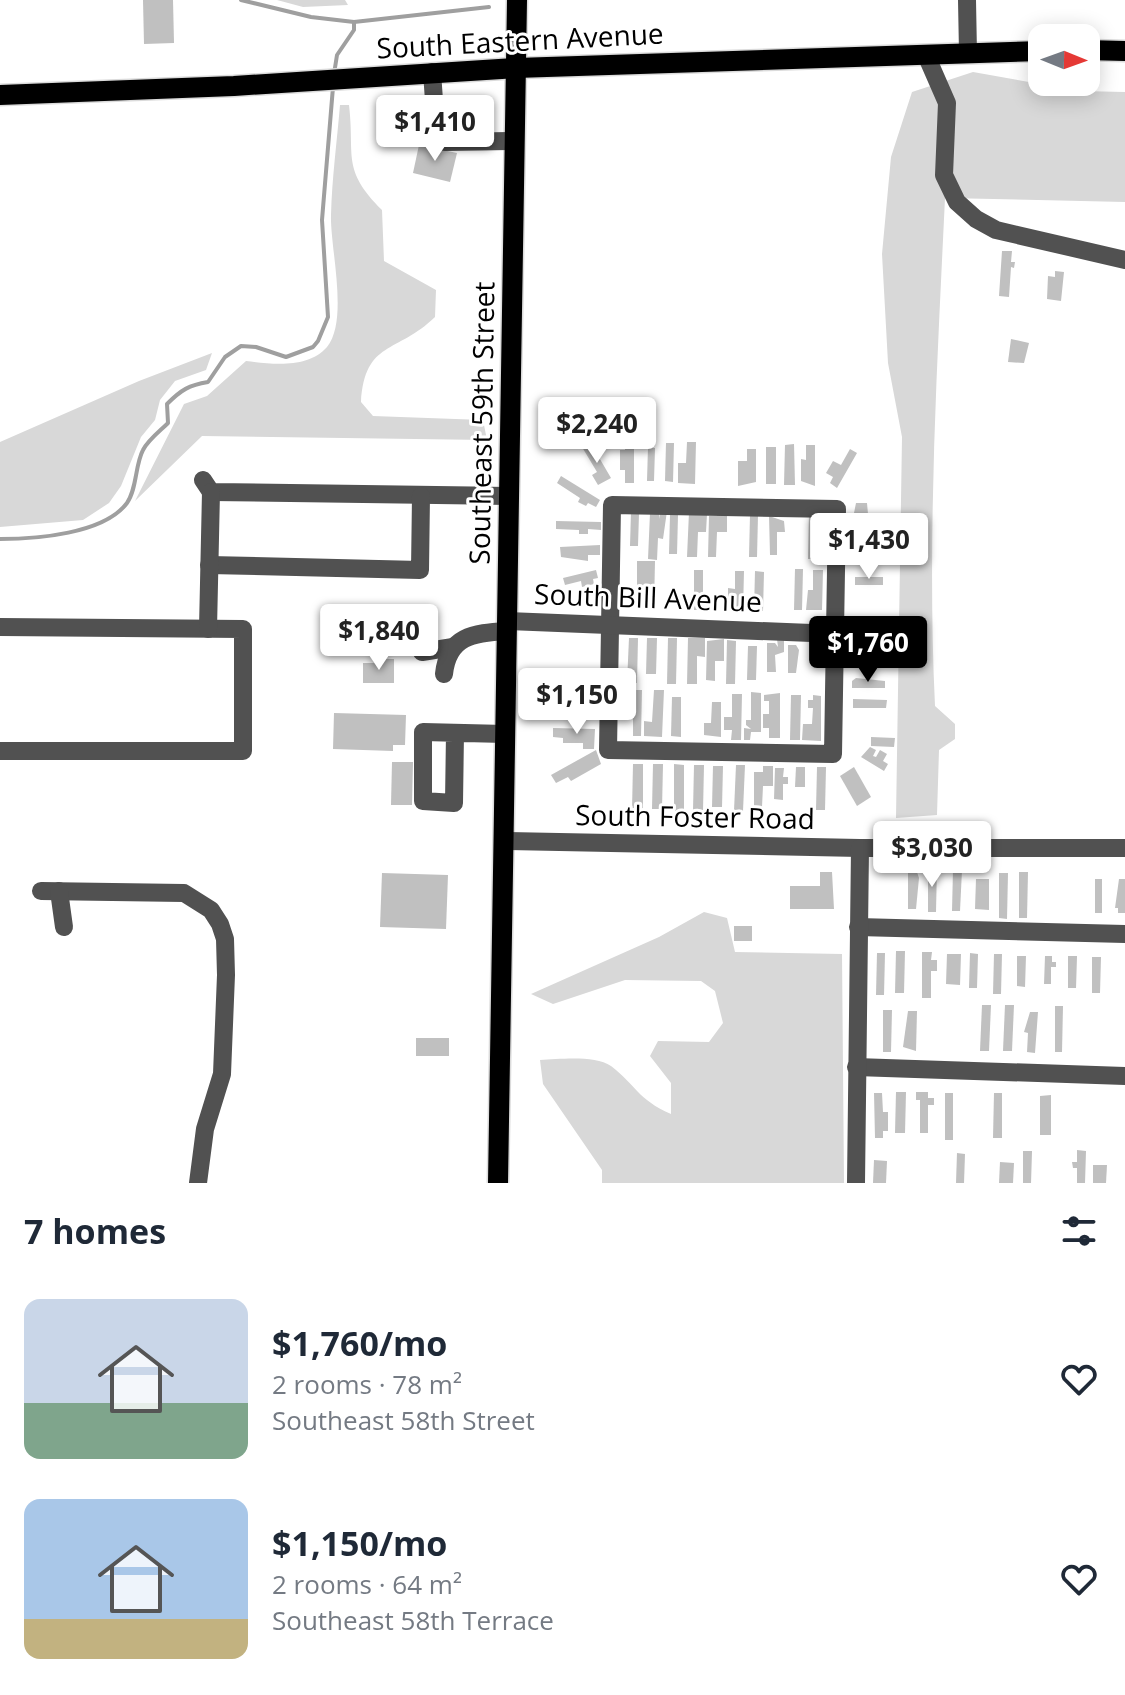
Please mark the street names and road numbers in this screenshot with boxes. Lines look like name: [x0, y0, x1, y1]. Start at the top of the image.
street label: South Eastern Avenue: [375, 14, 664, 66]
street label: Southeast 59th Street: [460, 281, 502, 565]
street label: South Bill Avenue: [534, 574, 763, 620]
street label: South Foster Road: [575, 795, 815, 837]

